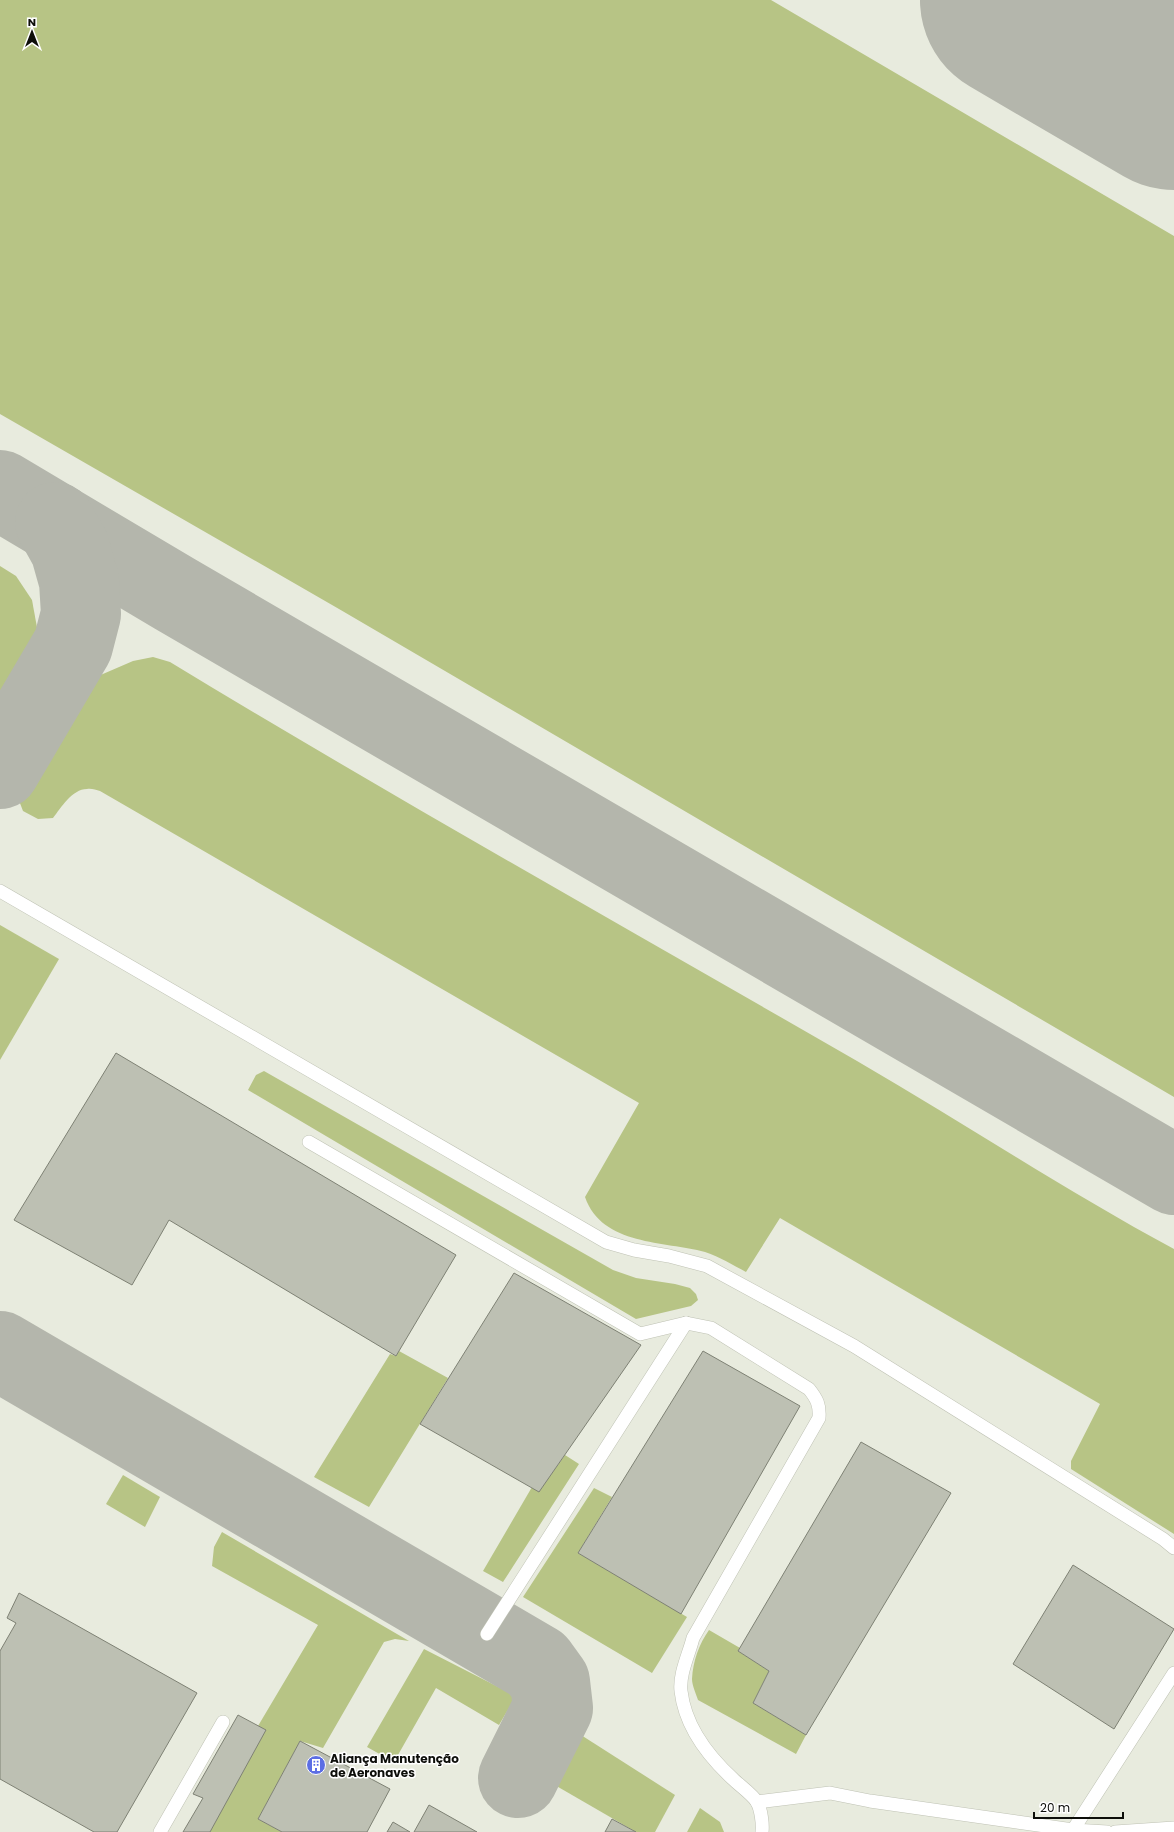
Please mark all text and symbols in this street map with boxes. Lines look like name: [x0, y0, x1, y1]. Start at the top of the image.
north arrow: [12, 12, 52, 52]
text: N: [28, 14, 36, 30]
place label: Aliança Manutenção de Aeronaves: [330, 1750, 459, 1781]
building icon: Aliança Manutenção de Aeronaves: [305, 1754, 327, 1776]
scale bar: [1034, 1794, 1123, 1820]
text: 20 m: [1040, 1799, 1070, 1816]

